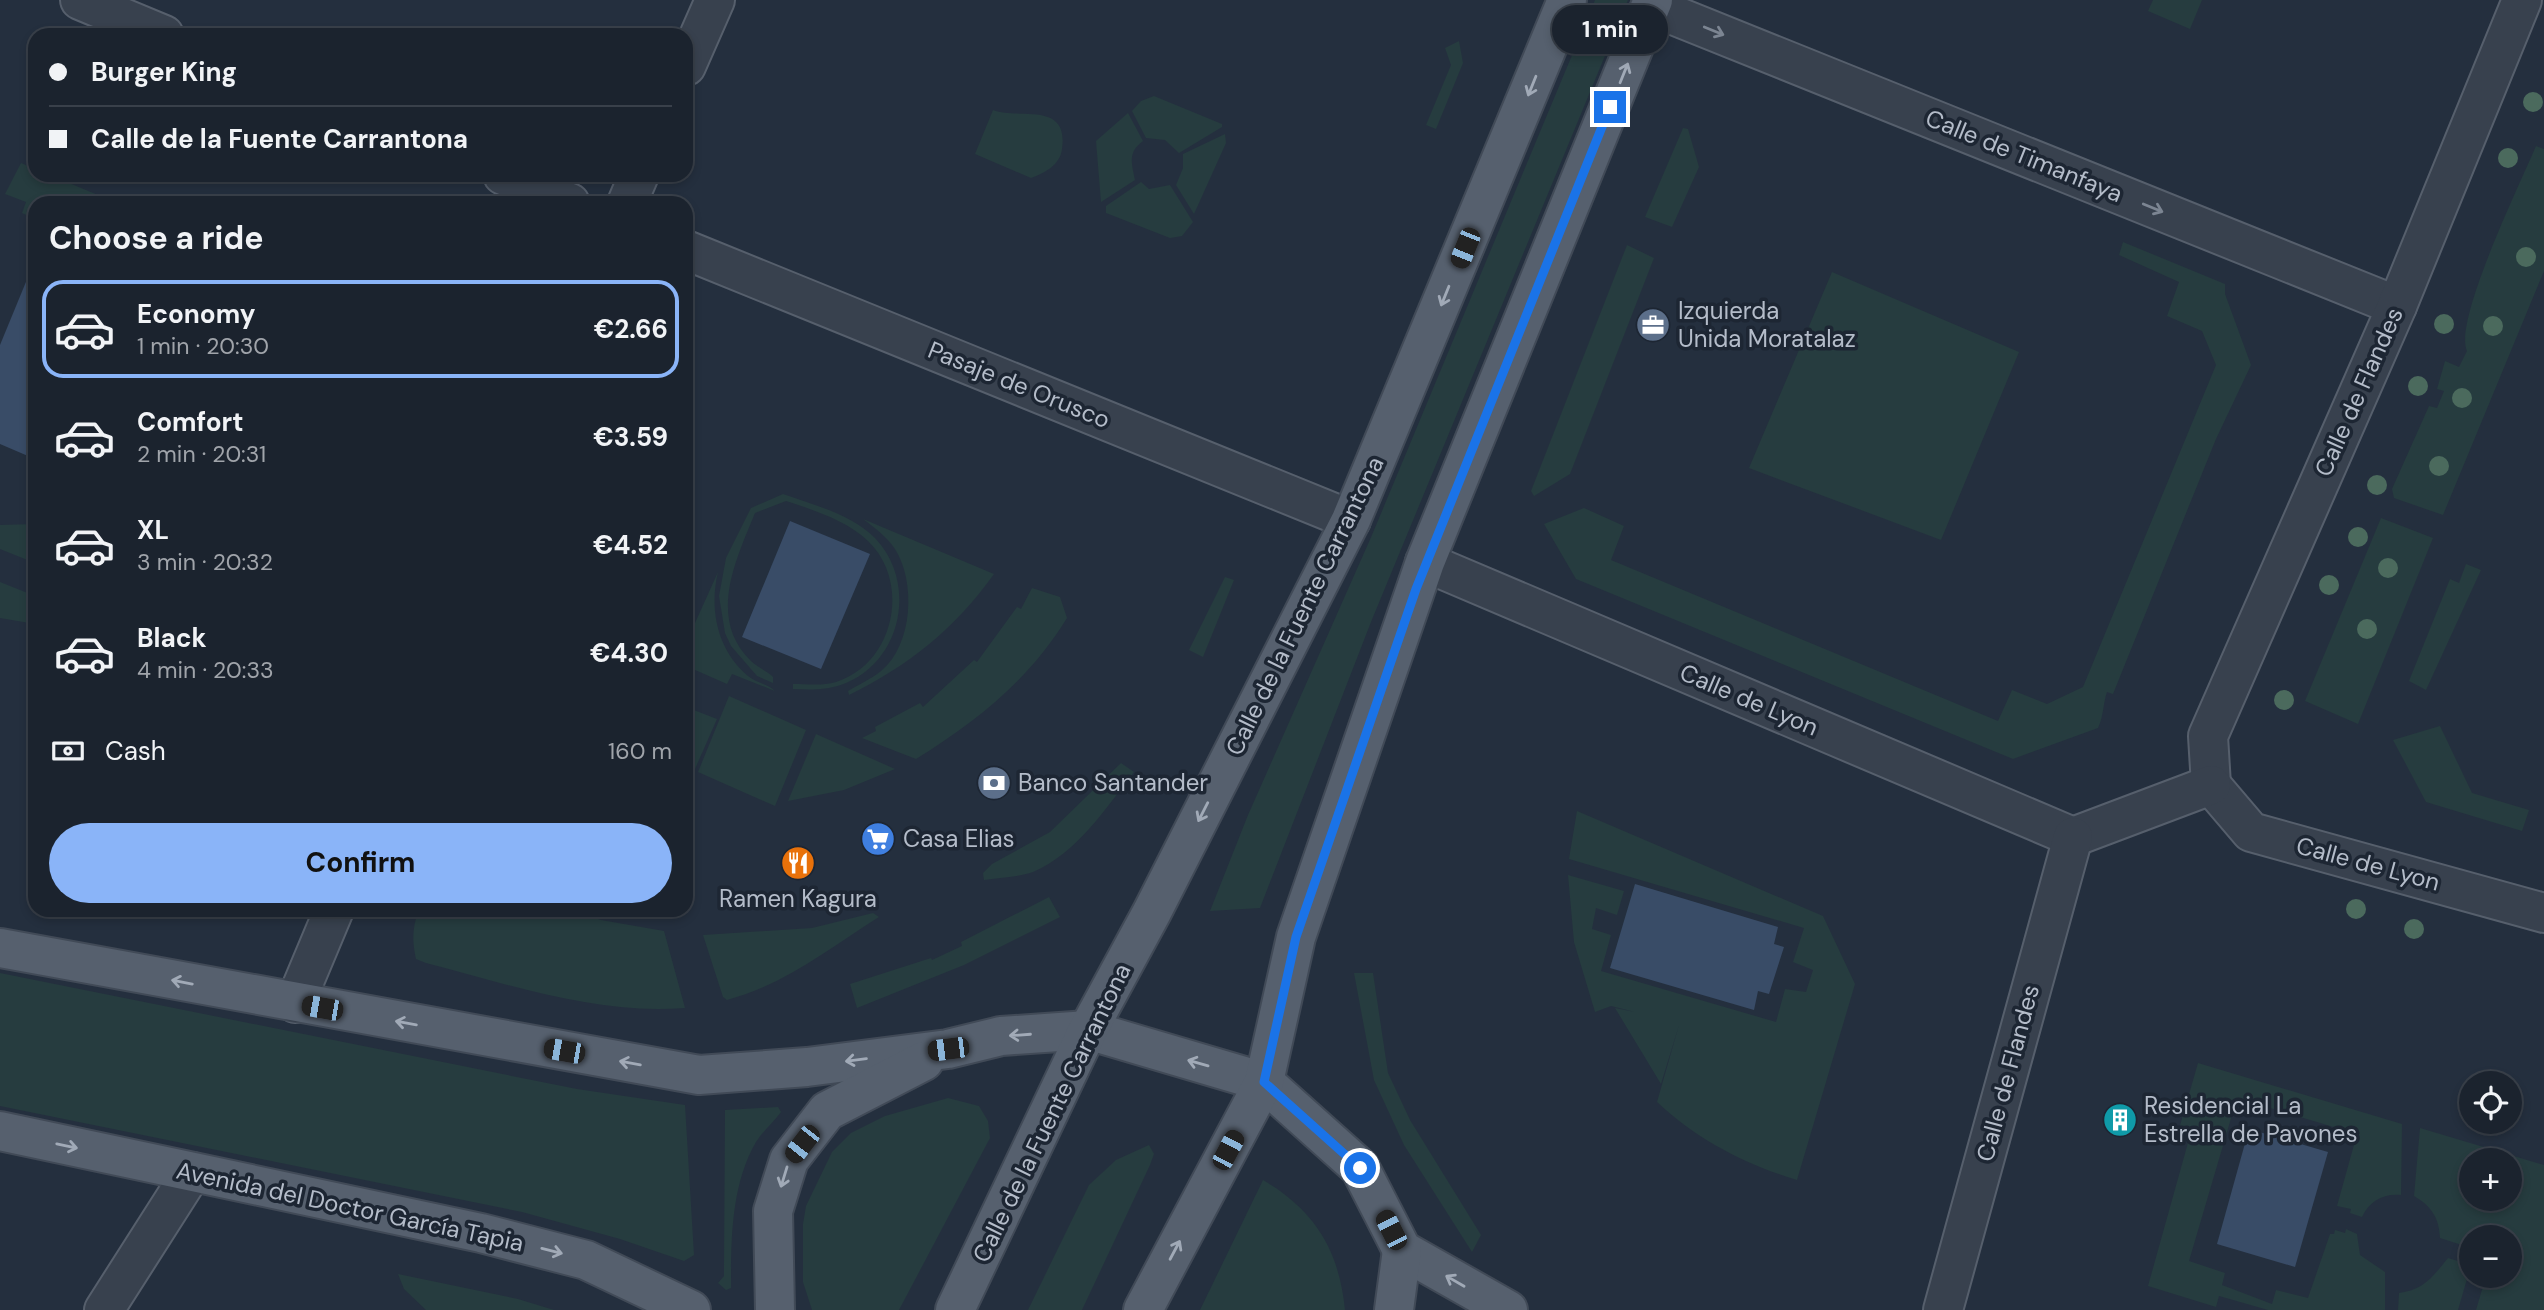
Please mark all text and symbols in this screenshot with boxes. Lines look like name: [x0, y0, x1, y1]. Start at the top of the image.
callout: 1 min: [1552, 6, 1668, 55]
text: 1 min: [1582, 14, 1638, 44]
one-way arrow: [1703, 26, 1725, 39]
text: Burger King: [91, 55, 237, 89]
one-way arrow: [1618, 63, 1631, 84]
one-way arrow: [1525, 74, 1538, 96]
route end: [1594, 91, 1626, 123]
street label: Calle de Timanfaya: [1921, 102, 2127, 209]
text: Calle de la Fuente Carrantona: [91, 122, 468, 156]
one-way arrow: [2141, 202, 2163, 215]
text: Choose a ride: [49, 217, 264, 259]
car: [1448, 225, 1483, 271]
one-way arrow: [1438, 285, 1451, 306]
place label: Izquierda Unida Moratalaz: [1678, 295, 1856, 354]
text: Economy: [137, 297, 255, 331]
icon: car: [53, 298, 116, 361]
street label: Calle de Flandes: [2307, 302, 2410, 481]
office icon: Izquierda Unida Moratalaz: [1634, 306, 1672, 344]
text: €2.66: [594, 312, 668, 346]
text: 1 min · 20:30: [137, 331, 269, 361]
street label: Pasaje de Orusco: [924, 334, 1115, 435]
text: Comfort: [137, 405, 243, 439]
icon: car: [53, 406, 116, 469]
text: €3.59: [593, 420, 668, 454]
text: 2 min · 20:31: [137, 439, 266, 469]
street label: Calle de la Fuente Carrantona: [1219, 451, 1391, 760]
text: XL: [137, 513, 169, 547]
icon: car: [53, 514, 116, 577]
text: €4.52: [593, 528, 668, 562]
text: 3 min · 20:32: [137, 547, 273, 577]
text: Black: [137, 621, 207, 655]
icon: car: [53, 622, 116, 685]
text: €4.30: [590, 636, 668, 670]
text: 4 min · 20:33: [137, 655, 274, 685]
street label: Calle de Lyon: [1675, 656, 1823, 743]
icon: cash: [49, 732, 87, 770]
text: Cash: [105, 734, 166, 768]
text: 160 m: [608, 736, 672, 766]
bank icon: Banco Santander: [975, 764, 1013, 802]
place label: Banco Santander: [1018, 767, 1208, 798]
one-way arrow: [1196, 801, 1210, 822]
supermarket icon: Casa Elias: [859, 820, 897, 858]
button: Confirm: [49, 823, 672, 903]
place label: Casa Elias: [903, 823, 1015, 854]
street label: Calle de Lyon: [2293, 829, 2443, 898]
restaurant icon: Ramen Kagura: [779, 844, 817, 882]
place label: Ramen Kagura: [719, 883, 877, 914]
street label: Calle de la Fuente Carrantona: [966, 958, 1138, 1267]
one-way arrow: [171, 975, 194, 988]
street label: Calle de Flandes: [1969, 981, 2046, 1165]
car: [300, 994, 345, 1022]
one-way arrow: [395, 1016, 418, 1029]
one-way arrow: [1009, 1029, 1032, 1042]
car: [926, 1036, 971, 1062]
car: [542, 1037, 587, 1065]
one-way arrow: [845, 1054, 867, 1067]
one-way arrow: [1187, 1055, 1209, 1068]
one-way arrow: [619, 1056, 642, 1069]
map controls: [2459, 1071, 2522, 1288]
button: locate: [2459, 1071, 2522, 1134]
place label: Residencial La Estrella de Pavones: [2144, 1090, 2357, 1149]
building icon: Residencial La Estrella de Pavones: [2101, 1101, 2139, 1139]
car: [781, 1121, 824, 1167]
car: [1209, 1127, 1248, 1173]
one-way arrow: [55, 1139, 78, 1153]
button: +: [2459, 1148, 2522, 1211]
route start: [1344, 1152, 1376, 1184]
street label: Avenida del Doctor García Tapia: [174, 1155, 527, 1259]
one-way arrow: [776, 1165, 789, 1187]
car: [1373, 1207, 1410, 1253]
button: −: [2459, 1225, 2522, 1288]
one-way arrow: [1168, 1240, 1182, 1260]
one-way arrow: [540, 1245, 563, 1258]
one-way arrow: [1445, 1274, 1465, 1288]

